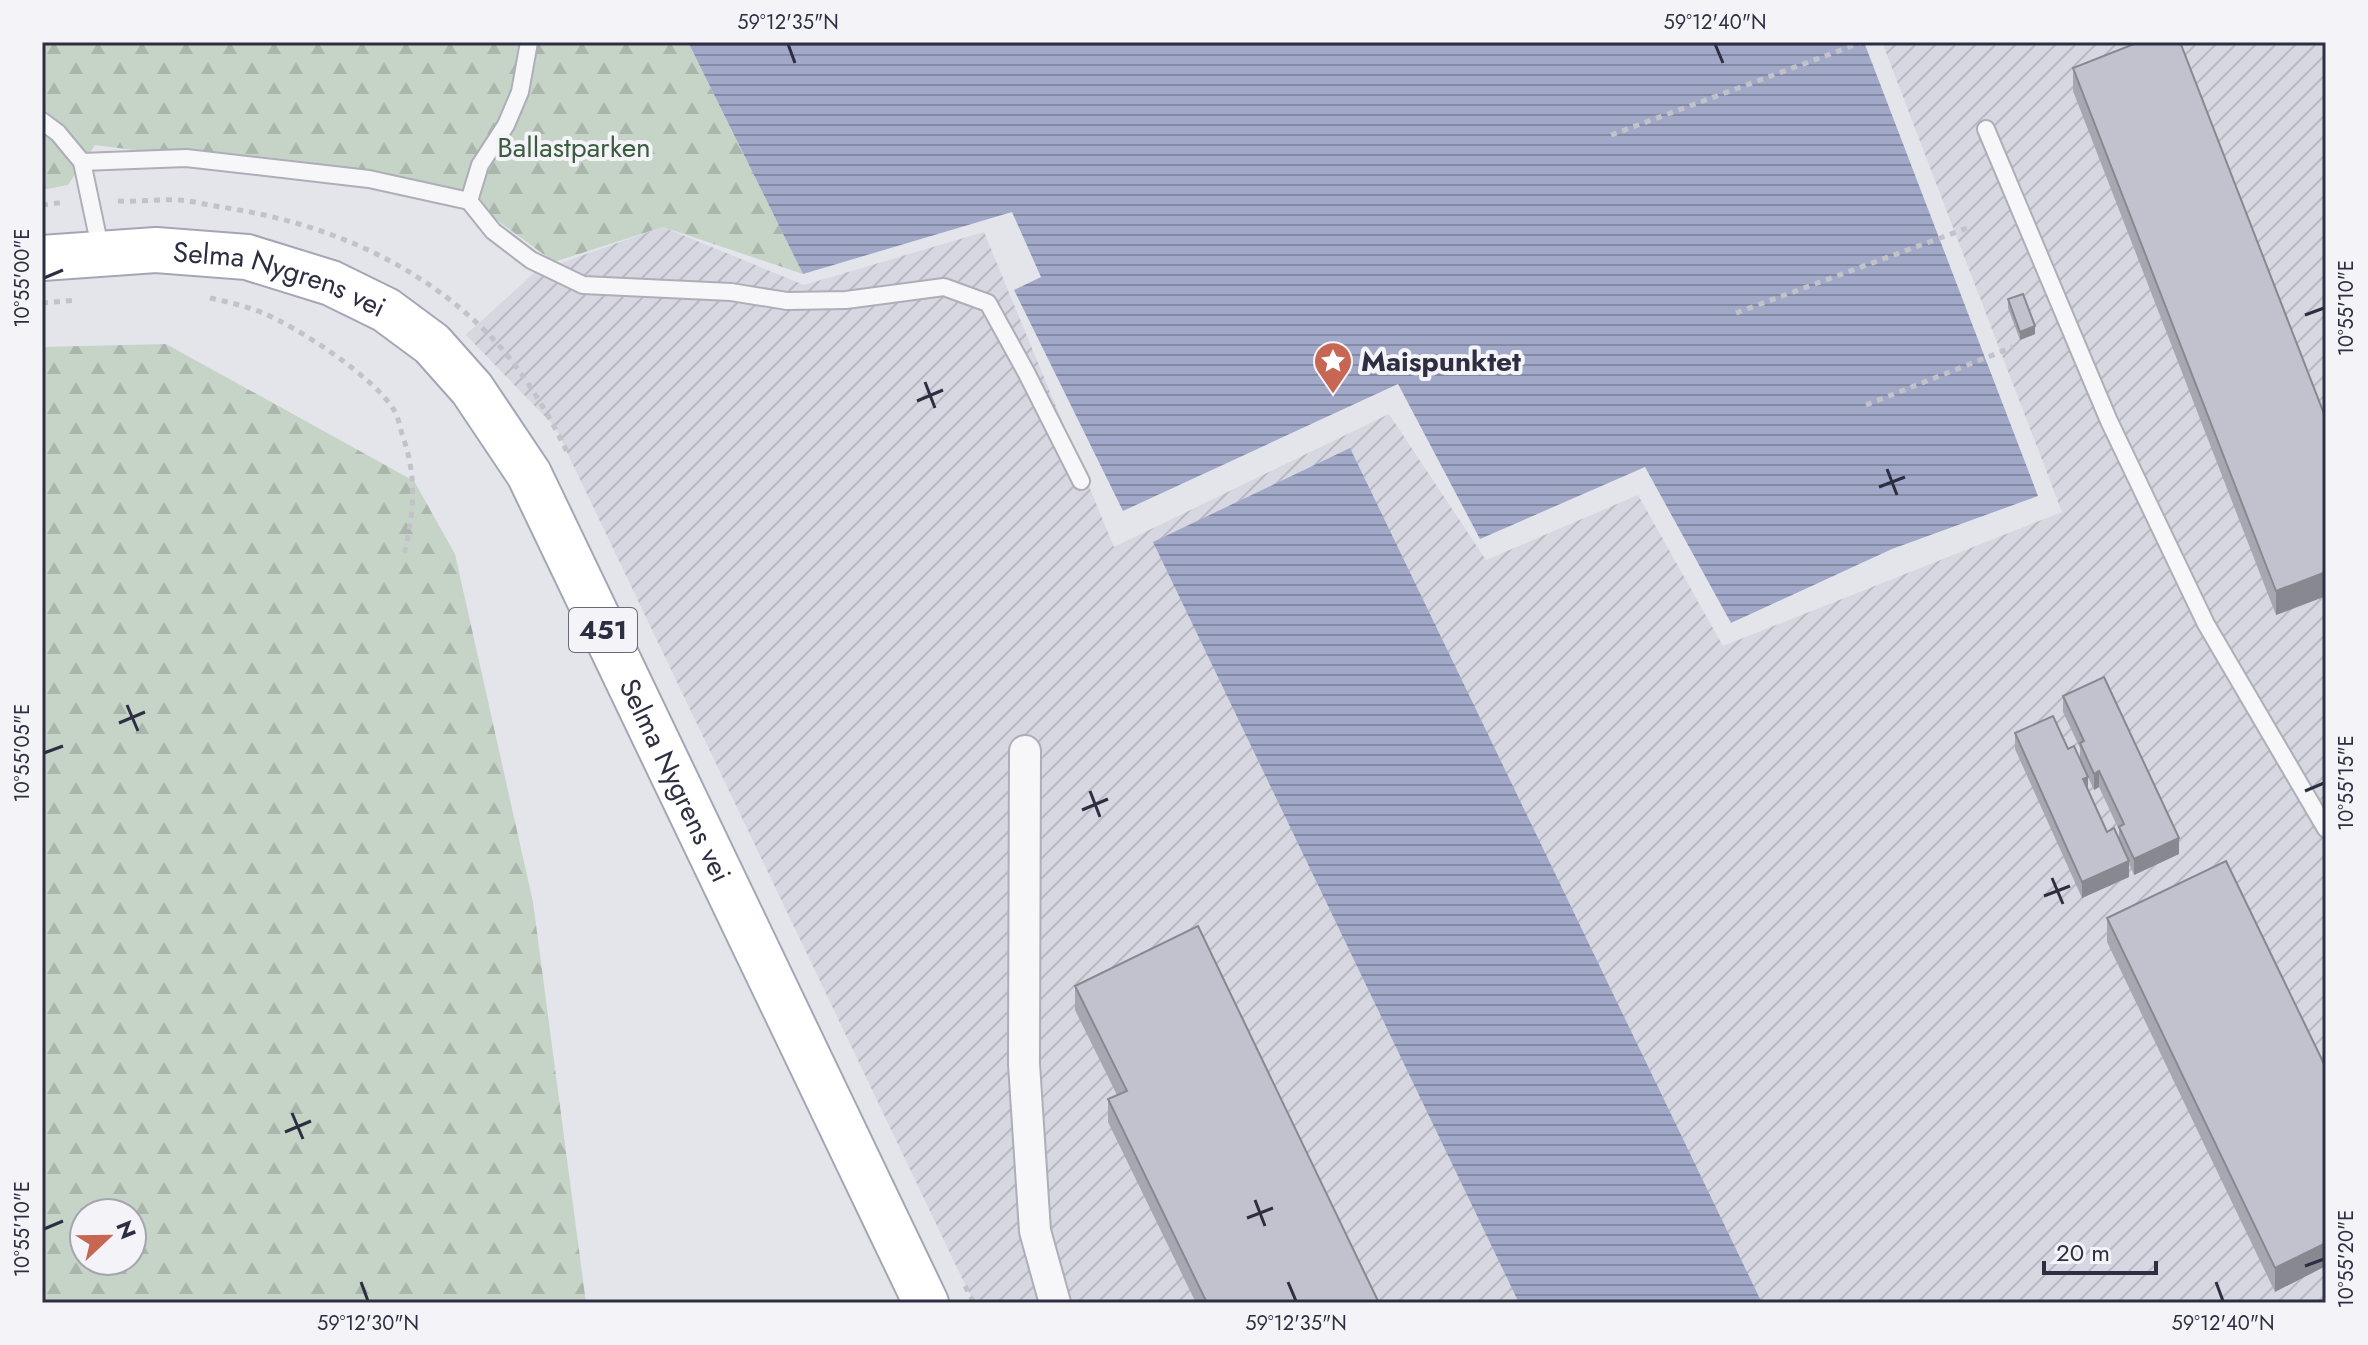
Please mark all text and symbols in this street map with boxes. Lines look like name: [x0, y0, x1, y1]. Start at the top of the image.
text: 59°12'35"N: [737, 8, 839, 37]
text: 59°12'40"N: [1664, 8, 1766, 37]
park label: Ballastparken: [497, 127, 651, 168]
text: 10°55'00"E: [8, 228, 37, 328]
street label: Selma Nygrens vei: [172, 231, 393, 327]
text: 10°55'10"E: [2332, 260, 2361, 356]
place icon: Maispunktet: [1312, 340, 1354, 395]
place label: Maispunktet: [1361, 341, 1521, 382]
road number: 451: [569, 608, 637, 652]
street label: Selma Nygrens vei: [609, 672, 742, 889]
text: 10°55'05"E: [8, 704, 37, 802]
text: 10°55'15"E: [2332, 735, 2361, 831]
text: 10°55'10"E: [8, 1181, 37, 1277]
north arrow: [68, 1197, 148, 1277]
text: 10°55'20"E: [2332, 1210, 2361, 1308]
text: N: [108, 1215, 145, 1244]
scale bar: [2044, 1225, 2156, 1275]
text: 20 m: [2056, 1235, 2110, 1270]
text: 59°12'30"N: [317, 1309, 419, 1338]
text: 59°12'35"N: [1245, 1309, 1347, 1338]
text: 59°12'40"N: [2172, 1309, 2274, 1338]

